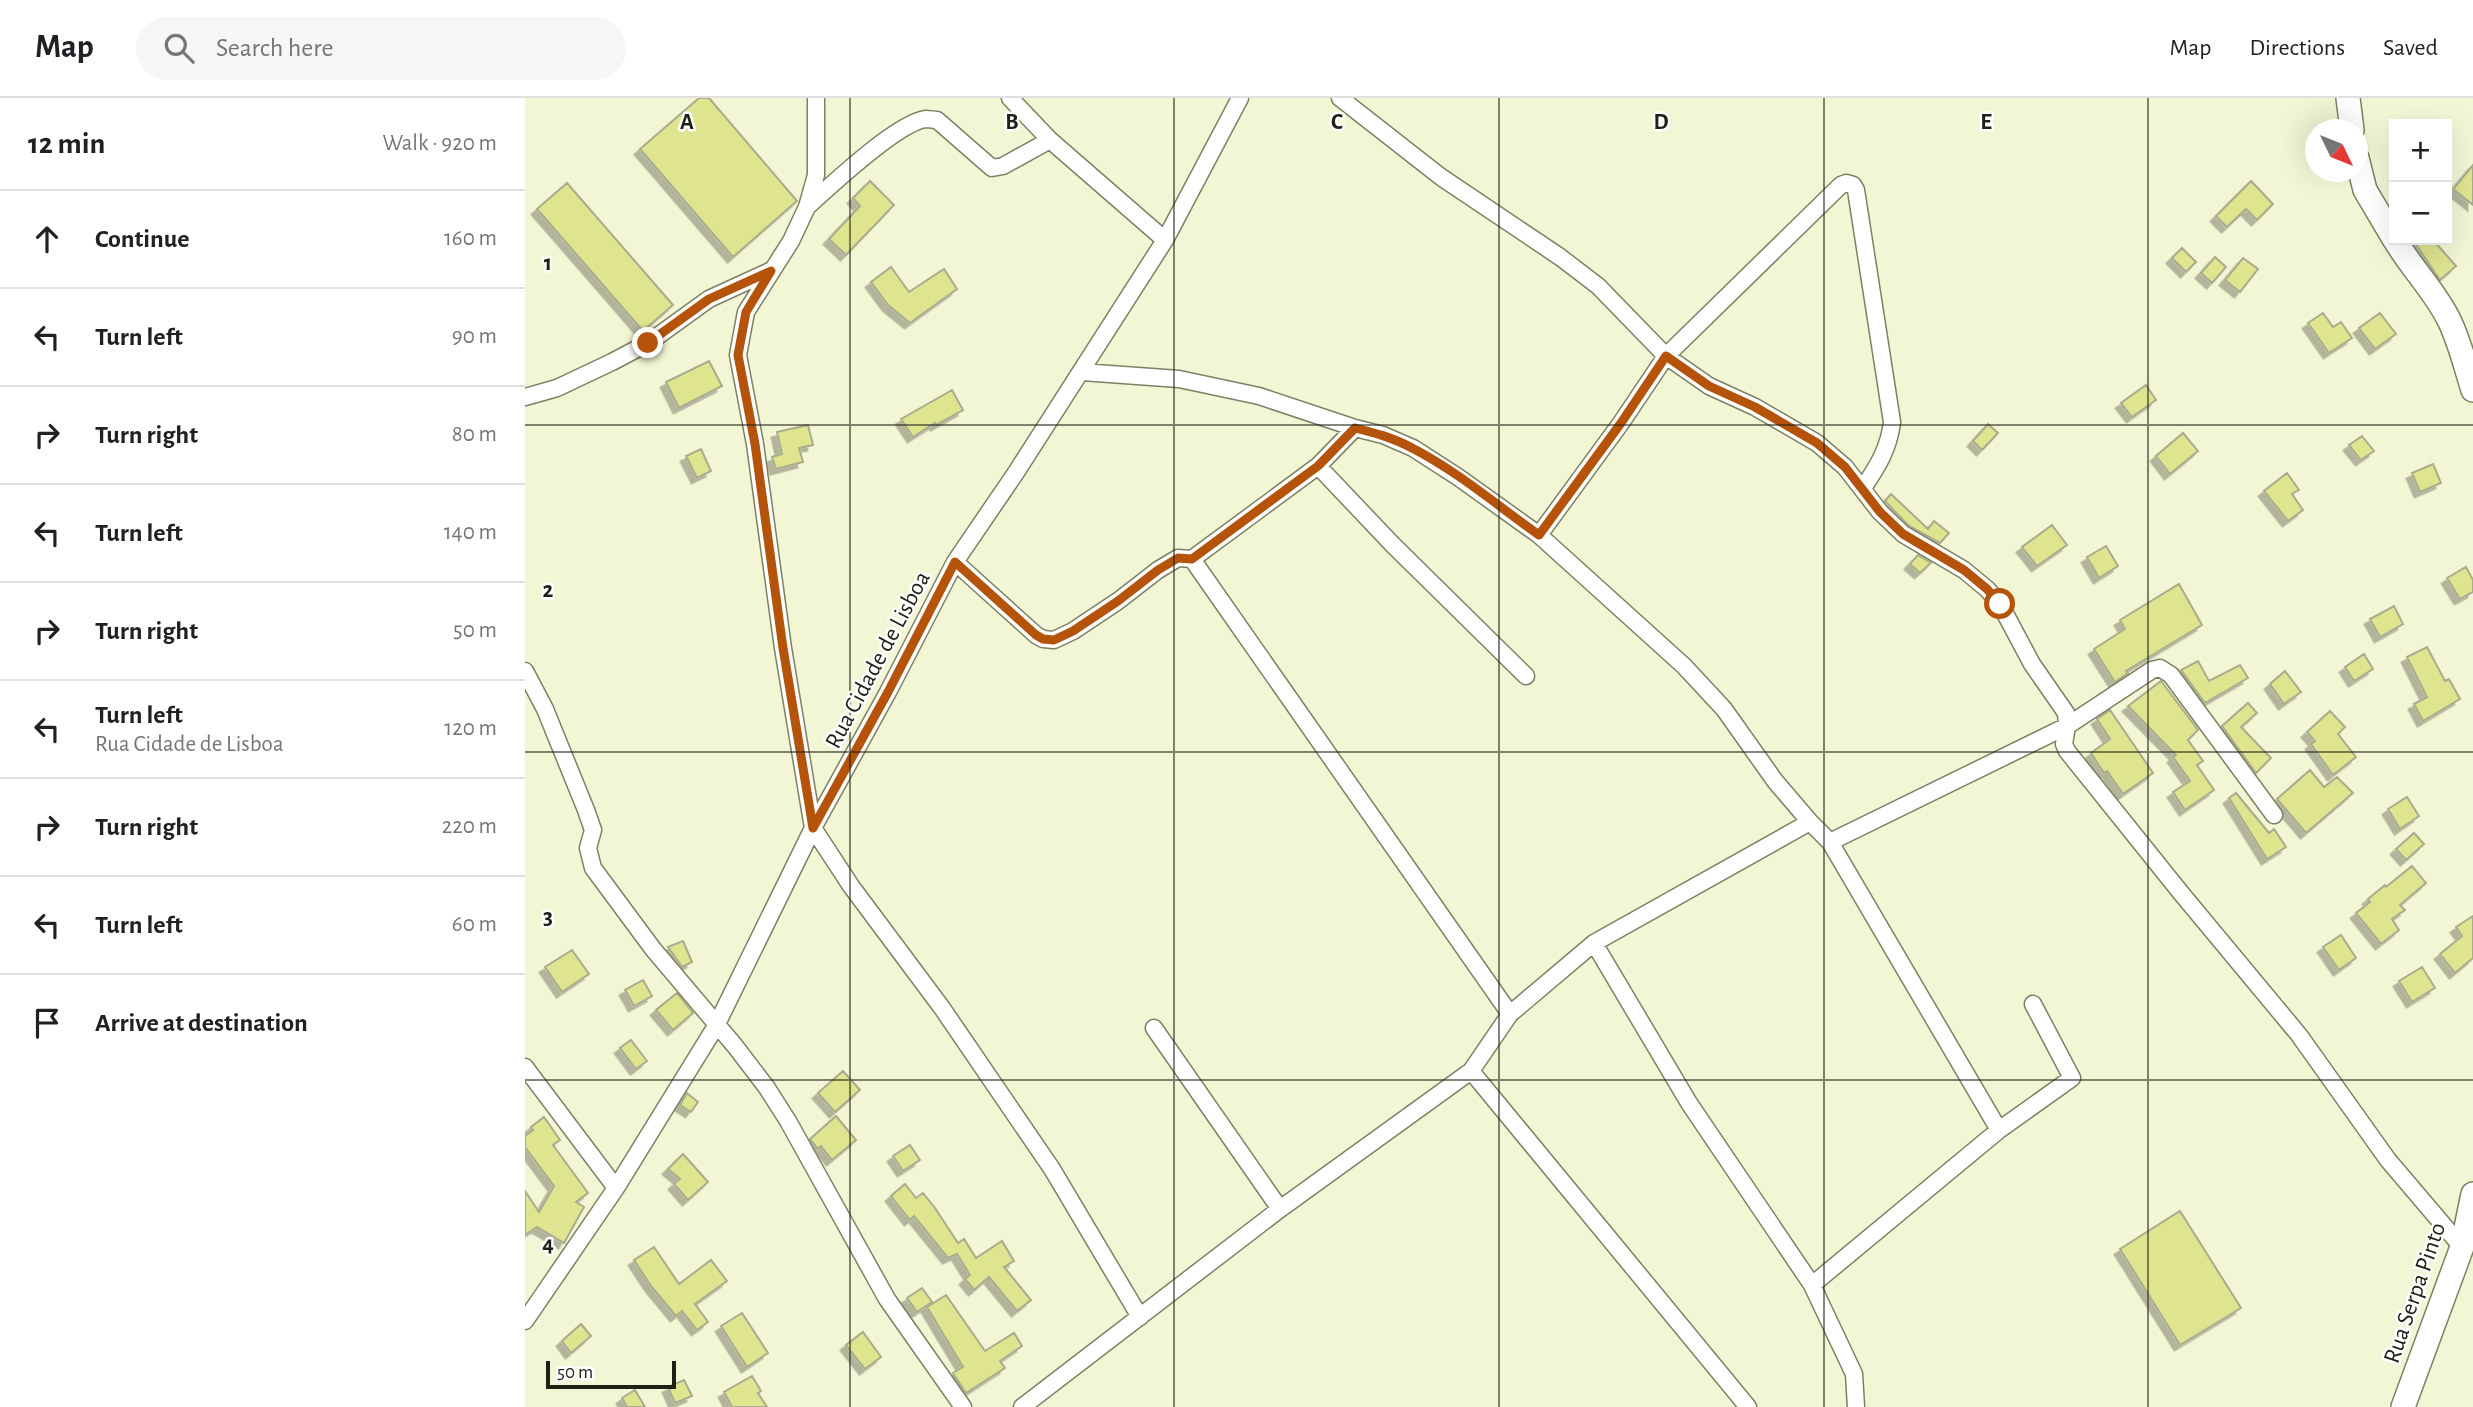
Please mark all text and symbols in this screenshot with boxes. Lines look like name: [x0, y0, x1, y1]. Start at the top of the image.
search box: [136, 17, 626, 80]
icon: search: [160, 29, 198, 67]
text: Map: [35, 31, 94, 64]
text: Search here: [216, 35, 334, 61]
text: Map: [2169, 36, 2211, 60]
text: Directions: [2249, 36, 2345, 60]
text: Saved: [2383, 36, 2438, 60]
text: A: [680, 111, 694, 134]
text: B: [1005, 111, 1019, 134]
text: C: [1331, 111, 1343, 134]
text: D: [1653, 111, 1669, 134]
text: E: [1980, 111, 1992, 134]
north arrow: [2305, 119, 2368, 182]
map controls: [2389, 119, 2452, 245]
button: +: [2389, 119, 2452, 182]
text: 12 min: [28, 129, 105, 159]
text: Walk · 920 m: [382, 132, 497, 155]
button: −: [2389, 182, 2452, 245]
icon: ahead: [28, 220, 66, 258]
text: Continue: [95, 226, 190, 252]
text: 160 m: [444, 227, 497, 250]
text: 1: [544, 252, 552, 275]
icon: left: [28, 318, 66, 356]
text: Turn left: [95, 324, 183, 350]
text: 90 m: [452, 325, 497, 348]
route end: [632, 327, 663, 358]
icon: right: [28, 416, 66, 454]
text: Turn right: [95, 422, 198, 448]
text: 80 m: [452, 423, 497, 446]
icon: left: [28, 514, 66, 552]
text: Turn left: [95, 520, 183, 546]
text: 140 m: [444, 521, 497, 544]
street label: Rua Cidade de Lisboa: [821, 568, 935, 752]
text: 2: [543, 579, 554, 602]
route start: [1984, 588, 2015, 619]
icon: right: [28, 612, 66, 650]
text: Turn right: [95, 618, 198, 644]
text: 50 m: [453, 619, 497, 642]
text: Turn left: [95, 702, 183, 728]
icon: left: [28, 710, 66, 748]
text: 120 m: [444, 717, 497, 740]
text: Rua Cidade de Lisboa: [95, 733, 284, 756]
icon: right: [28, 808, 66, 846]
text: Turn right: [95, 814, 198, 840]
text: 220 m: [442, 815, 497, 838]
icon: left: [28, 906, 66, 944]
text: 3: [543, 906, 553, 929]
text: Turn left: [95, 912, 183, 938]
text: 60 m: [452, 913, 497, 936]
icon: arrive: [28, 1004, 66, 1042]
text: Arrive at destination: [95, 1010, 308, 1036]
street label: Rua Serpa Pinto: [2380, 1220, 2450, 1366]
text: 4: [542, 1233, 554, 1256]
scale bar: [546, 1358, 675, 1390]
text: 50 m: [557, 1363, 593, 1382]

